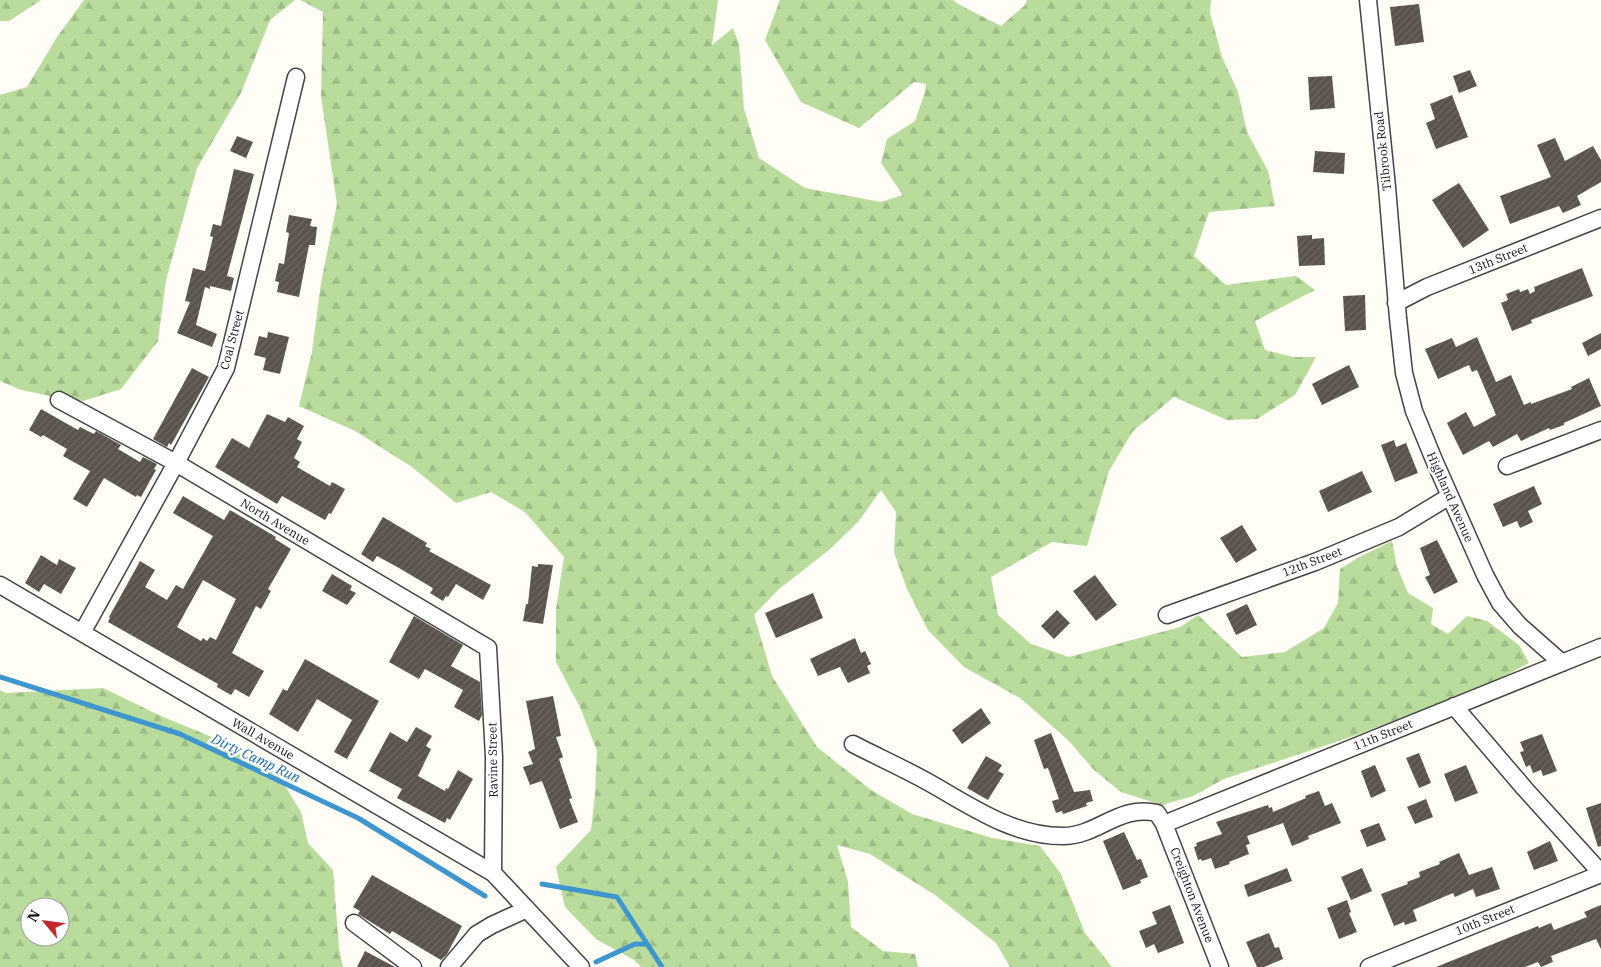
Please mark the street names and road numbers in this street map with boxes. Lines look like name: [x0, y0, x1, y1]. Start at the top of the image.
street label: Tilbrook Road: [1371, 111, 1394, 192]
street label: 13th Street: [1466, 240, 1530, 277]
street label: Coal Street: [216, 308, 247, 371]
street label: Highland Avenue: [1424, 449, 1477, 544]
street label: North Avenue: [238, 495, 313, 548]
street label: 12th Street: [1280, 543, 1344, 580]
street label: Wall Avenue: [229, 715, 297, 762]
street label: 11th Street: [1351, 716, 1415, 753]
street label: Ravine Street: [484, 722, 501, 798]
street label: Creighton Avenue: [1167, 845, 1218, 945]
street label: 10th Street: [1453, 901, 1517, 938]

